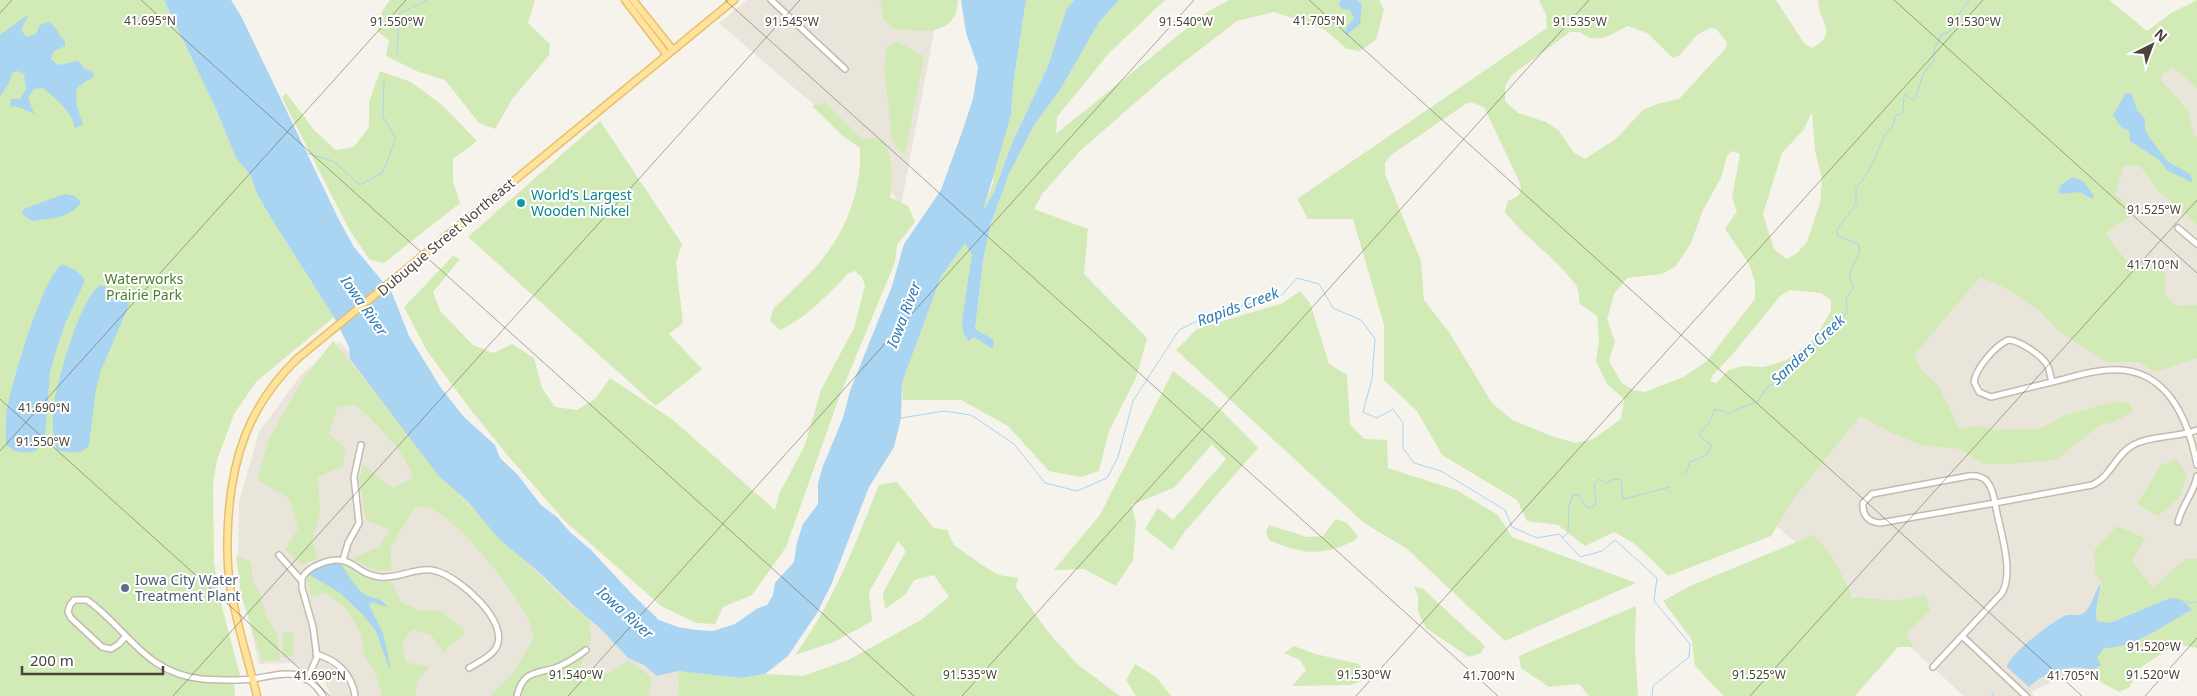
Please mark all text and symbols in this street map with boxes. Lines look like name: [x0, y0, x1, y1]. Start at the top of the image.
text: 41.695°N: [124, 12, 176, 29]
text: 41.705°N: [1293, 12, 1345, 29]
text: 91.550°W: [370, 13, 424, 30]
text: 91.545°W: [765, 13, 819, 30]
text: 91.540°W: [1159, 13, 1213, 30]
text: 91.535°W: [1553, 13, 1607, 30]
text: 91.530°W: [1947, 13, 2001, 30]
north arrow: [2127, 20, 2177, 70]
text: N: [2150, 24, 2172, 46]
street label: Dubuque Street Northeast: [373, 173, 518, 300]
place label: World’s Largest Wooden Nickel: [531, 185, 632, 220]
marker: World’s Largest Wooden Nickel: [515, 197, 527, 209]
text: 91.525°W: [2127, 201, 2181, 218]
text: 41.710°N: [2127, 256, 2179, 273]
park label: Waterworks Prairie Park: [105, 269, 184, 304]
water label: Iowa River: [336, 271, 393, 340]
water label: Iowa River: [881, 278, 925, 351]
water label: Rapids Creek: [1194, 282, 1282, 330]
water label: Sanders Creek: [1766, 309, 1849, 389]
text: 41.690°N: [18, 399, 70, 416]
text: 91.550°W: [16, 433, 70, 450]
place label: Iowa City Water Treatment Plant: [135, 570, 240, 605]
water label: Iowa River: [593, 581, 659, 644]
marker: Iowa City Water Treatment Plant: [119, 582, 131, 594]
text: 91.520°W: [2127, 638, 2181, 655]
scale bar: [22, 644, 164, 676]
text: 200 m: [30, 650, 74, 670]
text: 91.540°W: [549, 666, 603, 683]
text: 91.535°W: [943, 666, 997, 683]
text: 91.530°W: [1337, 666, 1391, 683]
text: 91.525°W: [1732, 666, 1786, 683]
text: 91.520°W: [2126, 666, 2180, 683]
text: 41.690°N: [294, 667, 346, 684]
text: 41.700°N: [1463, 667, 1515, 684]
text: 41.705°N: [2047, 667, 2099, 684]

